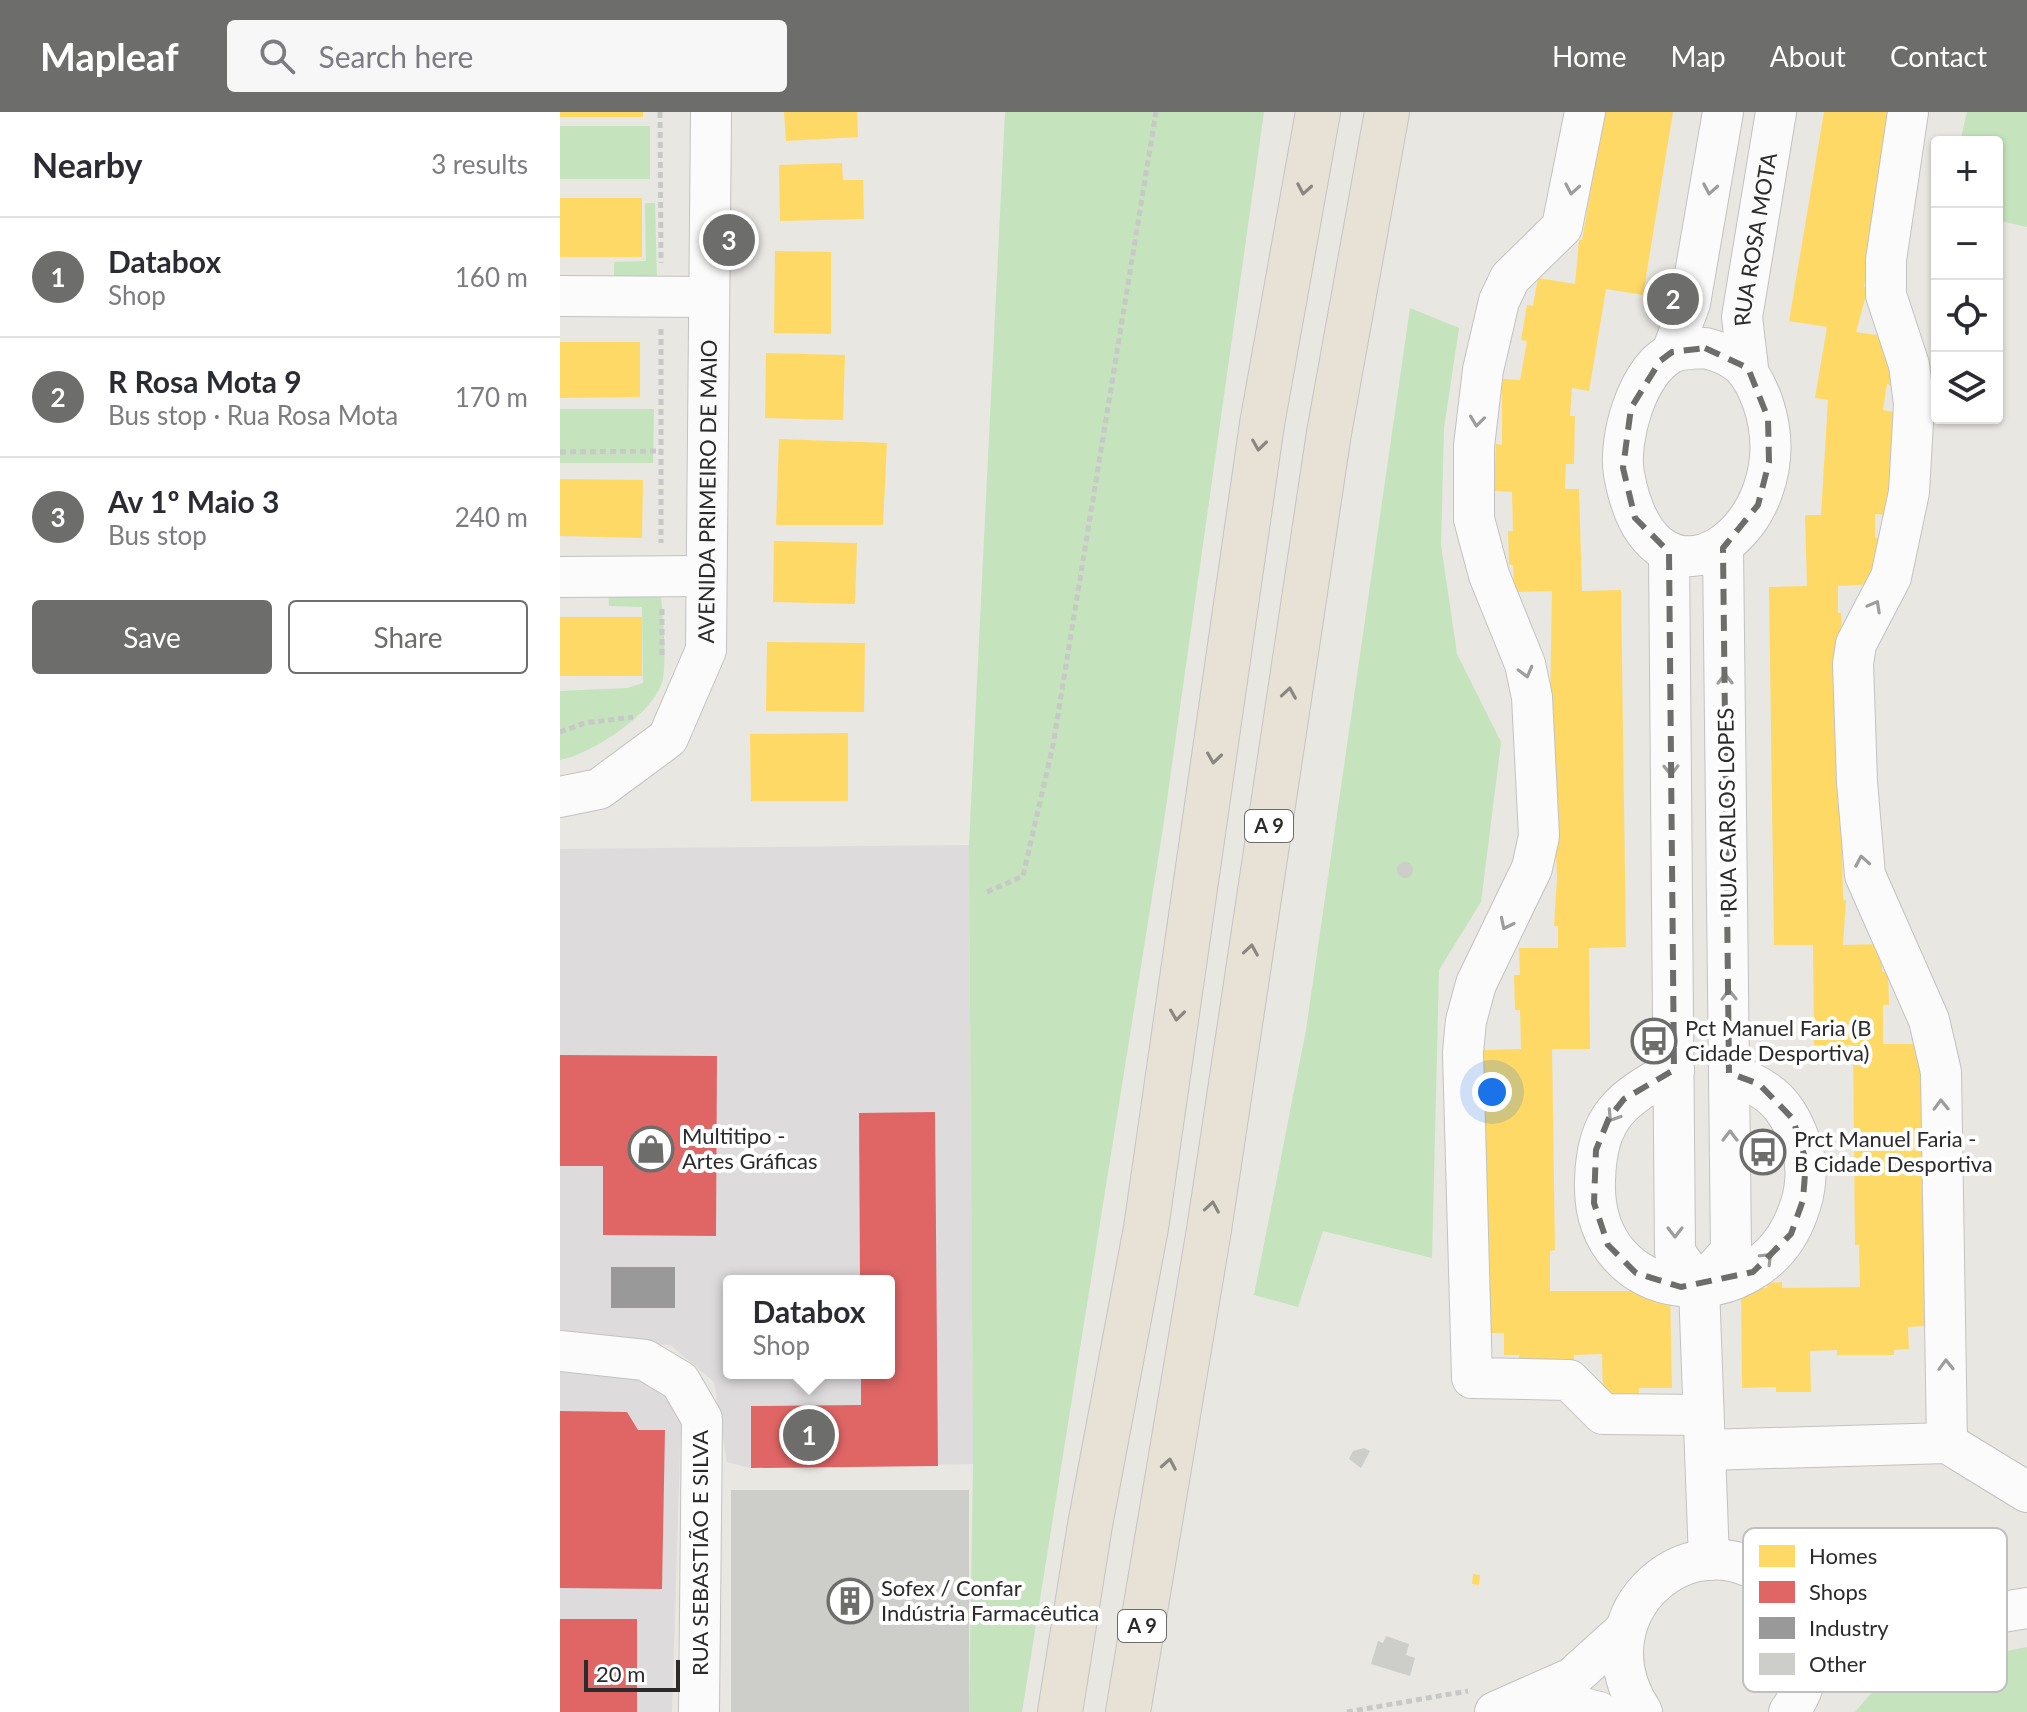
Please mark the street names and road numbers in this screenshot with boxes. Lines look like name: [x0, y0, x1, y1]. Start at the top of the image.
street label: RUA ROSA MOTA: [1728, 150, 1782, 328]
street label: AVENIDA PRIMEIRO DE MAIO: [692, 339, 722, 644]
street label: RUA CARLOS LOPES: [1711, 708, 1742, 912]
road number: A 9: [1245, 810, 1293, 842]
street label: RUA SEBASTIÃO E SILVA: [686, 1430, 713, 1676]
road number: A 9: [1118, 1610, 1166, 1642]

